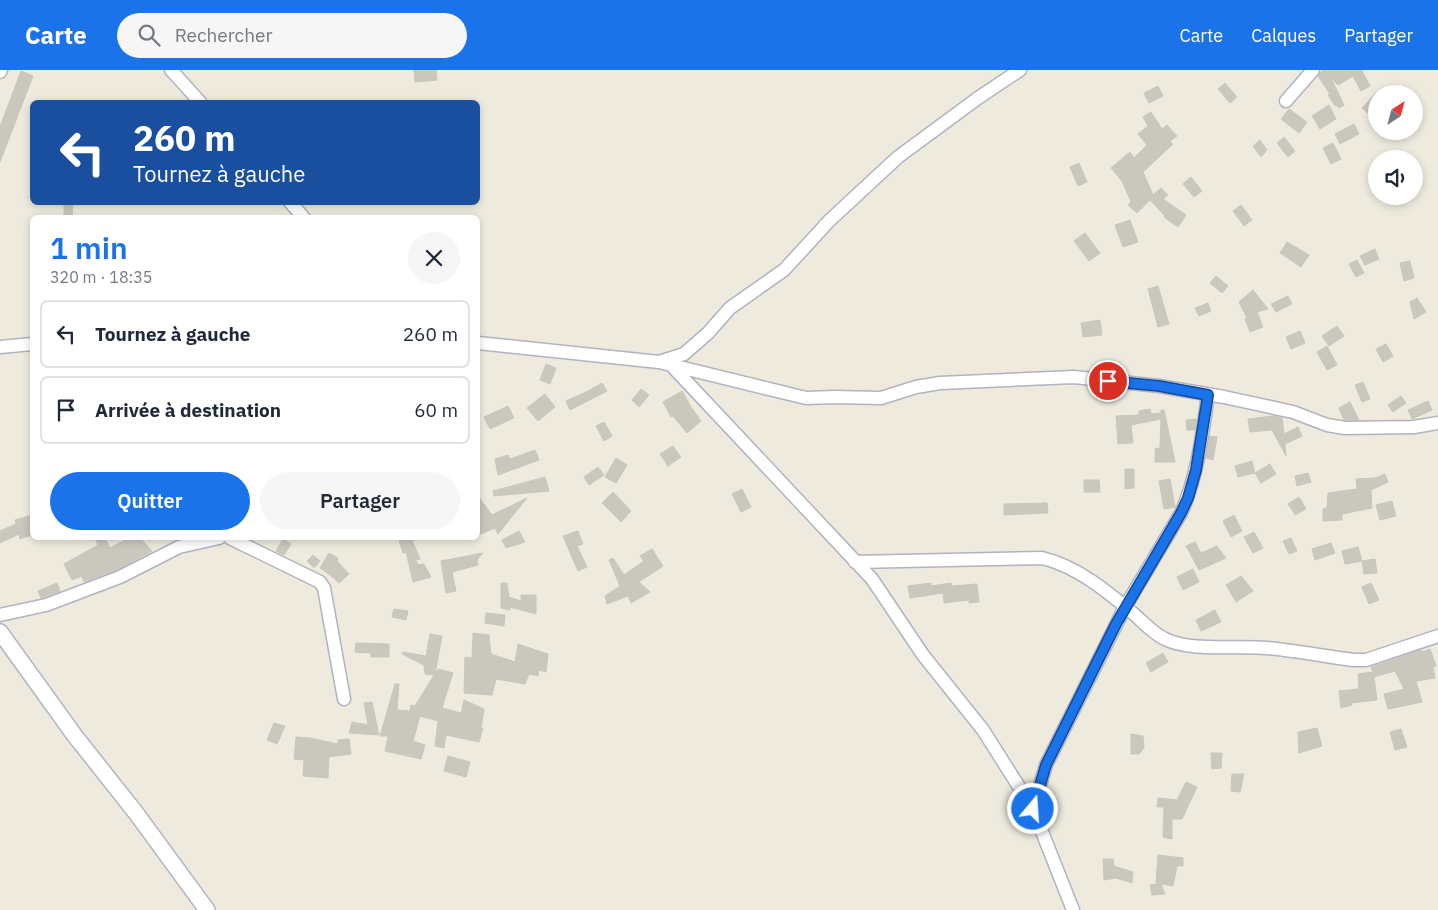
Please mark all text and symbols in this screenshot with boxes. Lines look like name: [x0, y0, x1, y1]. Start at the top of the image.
search box: [117, 13, 467, 58]
text: Carte: [25, 19, 87, 51]
icon: search: [135, 21, 163, 49]
text: Rechercher: [175, 23, 272, 47]
text: Carte: [1180, 24, 1223, 47]
text: Calques: [1251, 24, 1316, 47]
text: Partager: [1344, 24, 1413, 47]
north arrow: [1368, 85, 1422, 140]
map controls: [1368, 85, 1423, 205]
text: 260 m: [133, 115, 236, 161]
icon: left: [50, 120, 115, 185]
button: sound: [1368, 150, 1423, 205]
text: Tournez à gauche: [133, 159, 305, 188]
text: 1 min: [50, 228, 128, 267]
button: close: [408, 232, 460, 284]
text: 320 m · 18:35: [50, 267, 152, 287]
icon: left: [52, 320, 80, 348]
text: Tournez à gauche: [95, 322, 251, 346]
text: 260 m: [403, 322, 458, 346]
pin: [1087, 360, 1129, 402]
icon: arrive: [1094, 367, 1122, 395]
icon: arrive: [52, 396, 80, 424]
text: Arrivée à destination: [95, 398, 281, 422]
text: 60 m: [414, 398, 458, 422]
button: Quitter: [50, 472, 250, 530]
button: Partager: [260, 472, 460, 530]
position arrow: [1006, 782, 1058, 834]

